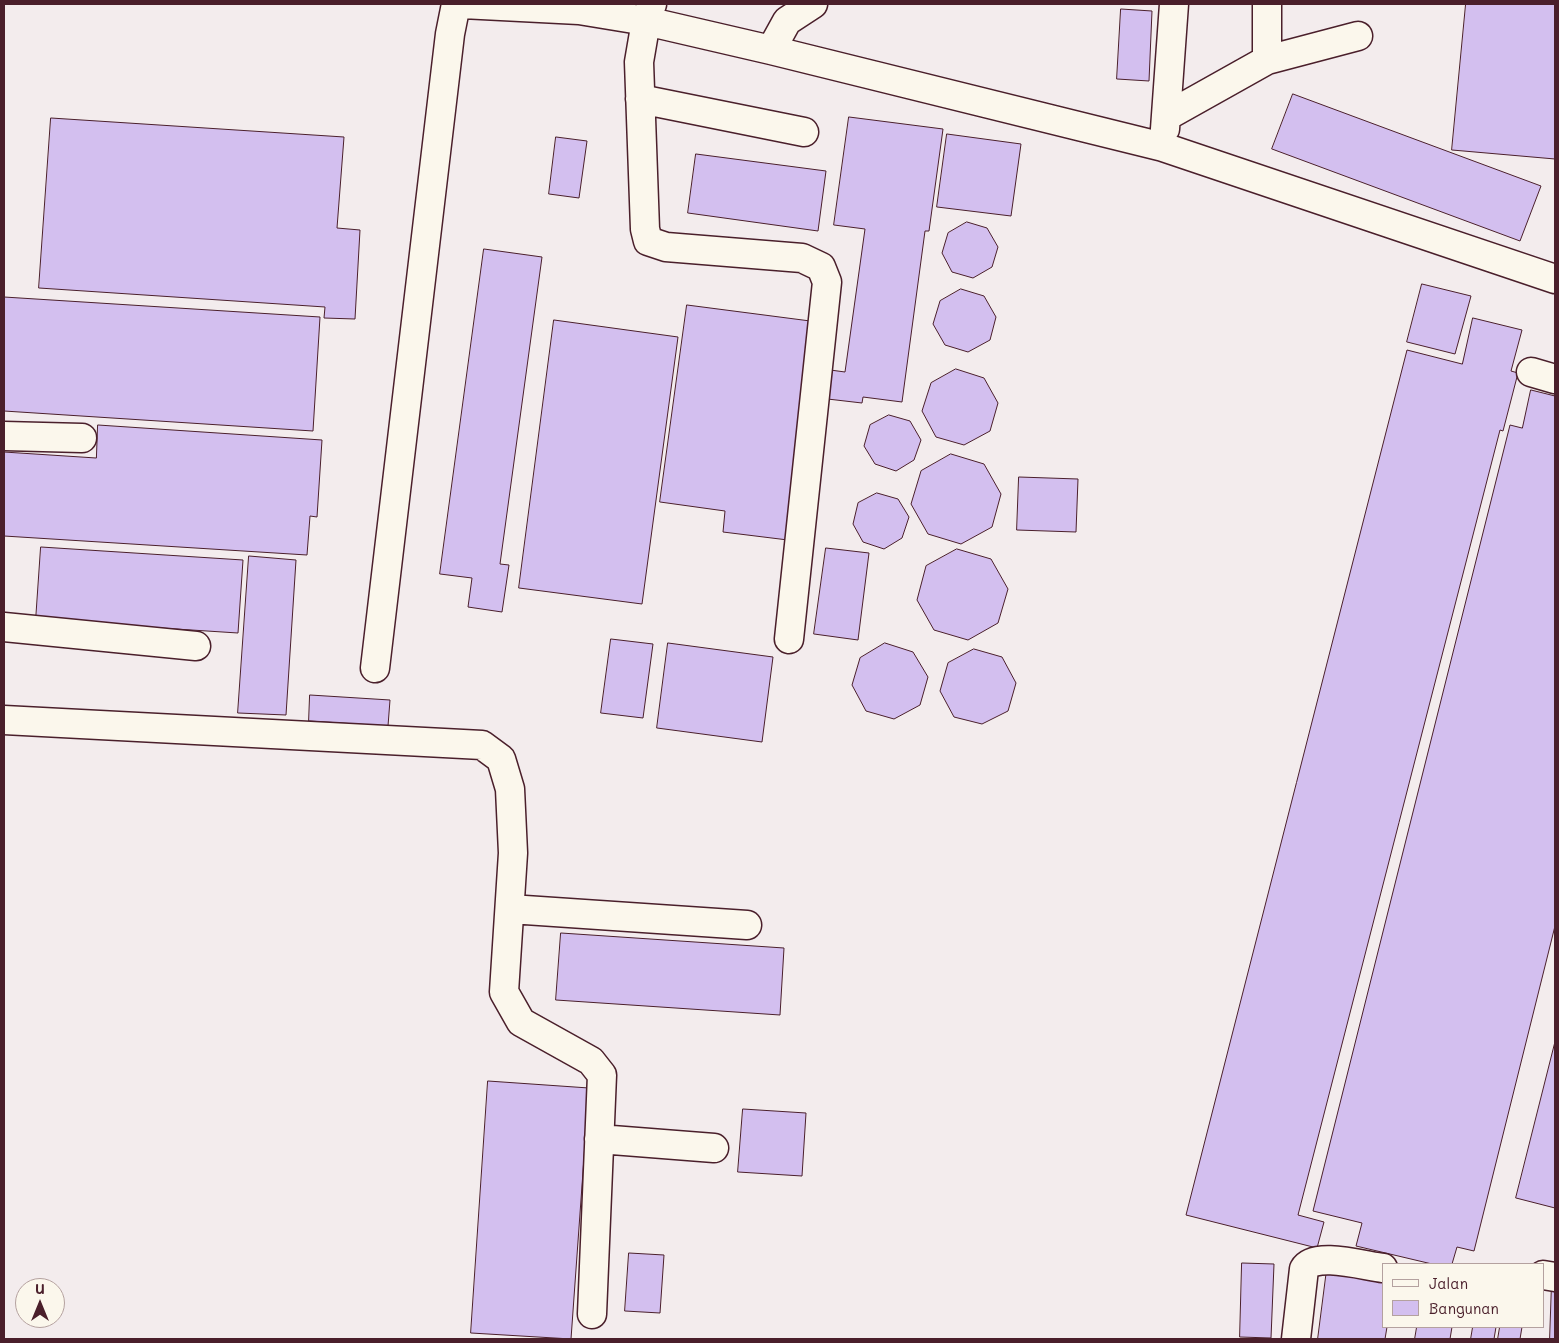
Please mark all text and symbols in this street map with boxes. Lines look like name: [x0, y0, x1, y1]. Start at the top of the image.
legend: [1382, 1263, 1544, 1328]
text: Jalan: [1429, 1273, 1468, 1293]
north arrow: [15, 1278, 65, 1328]
text: U: [35, 1279, 45, 1298]
text: Bangunan: [1429, 1298, 1499, 1318]

